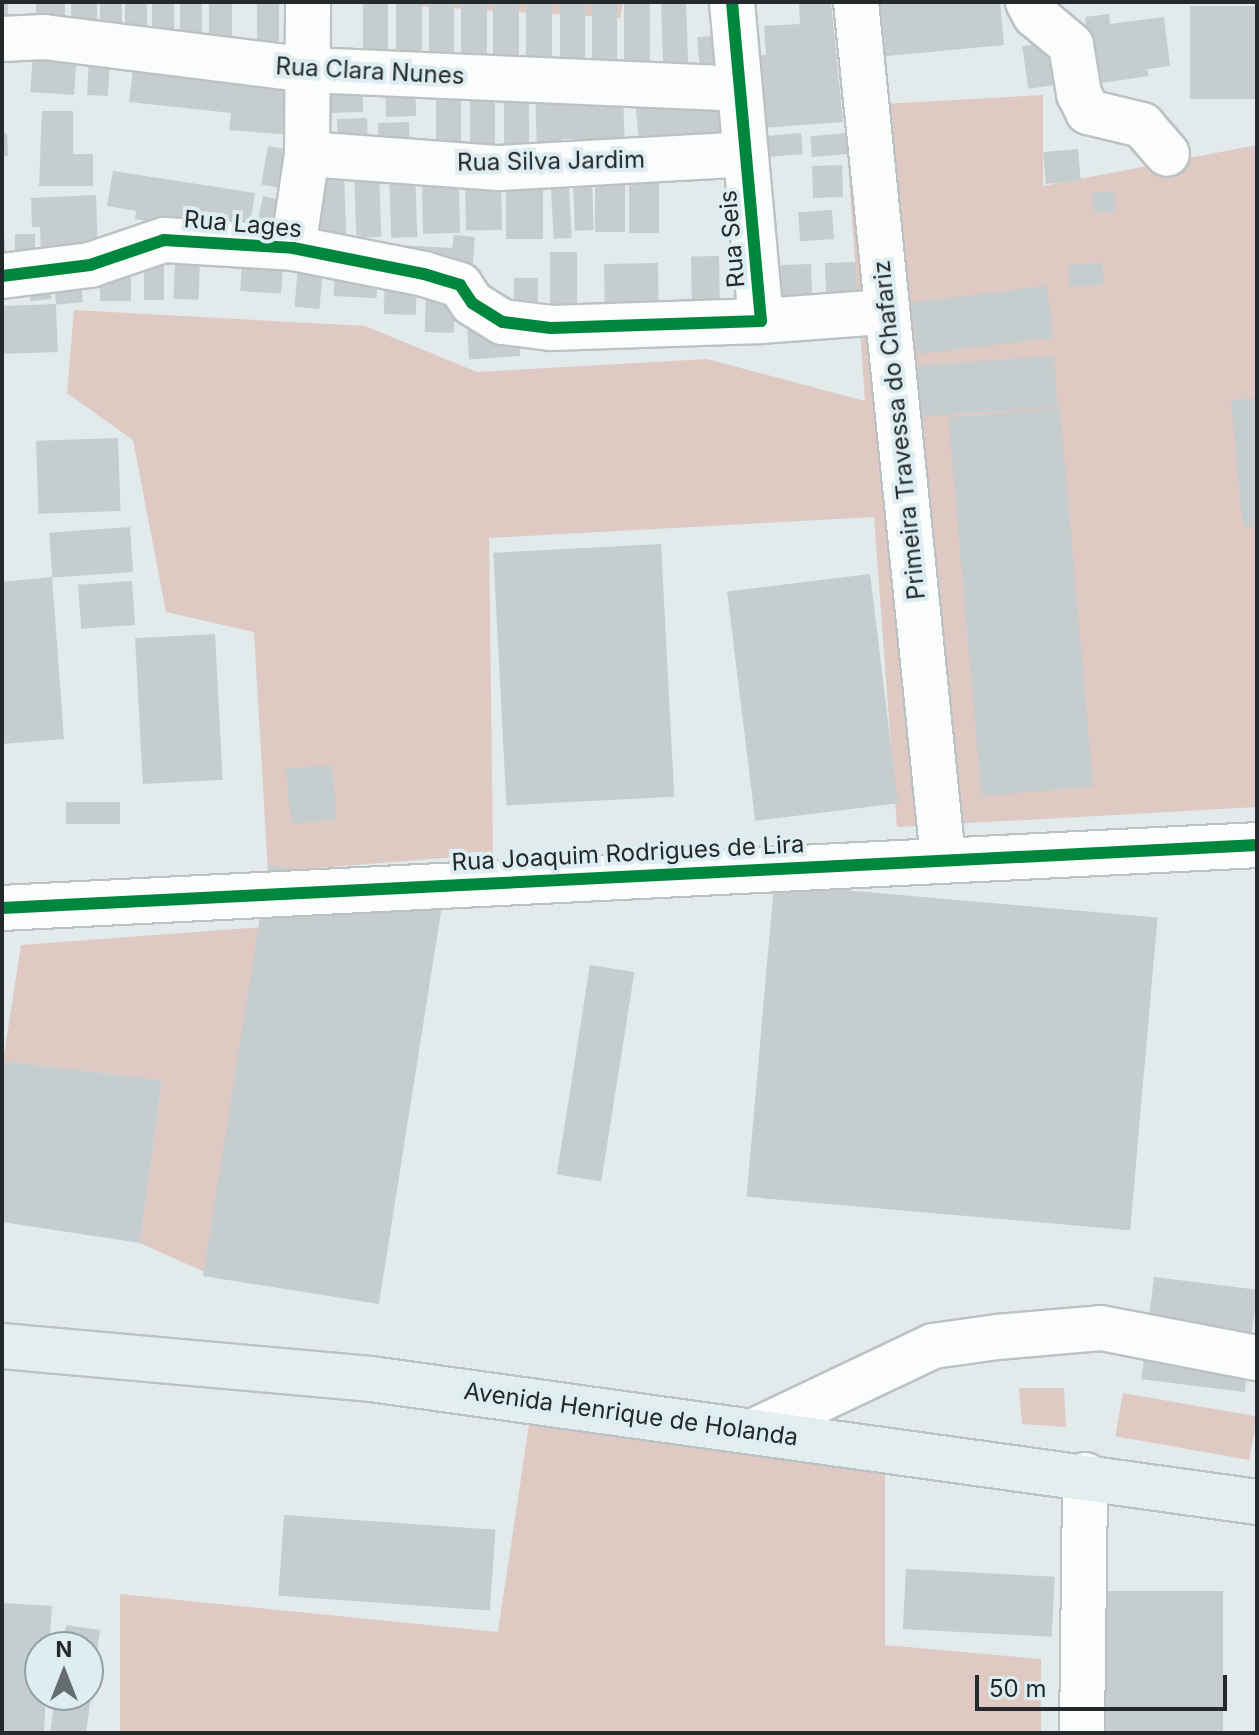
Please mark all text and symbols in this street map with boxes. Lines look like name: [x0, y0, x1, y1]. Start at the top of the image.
street label: Rua Clara Nunes: [275, 52, 465, 90]
street label: Rua Silva Jardim: [457, 145, 645, 177]
street label: Rua Seis: [713, 189, 751, 289]
street label: Rua Lages: [183, 205, 303, 243]
street label: Primeira Travessa do Chafariz: [867, 259, 931, 601]
street label: Rua Joaquim Rodrigues de Lira: [451, 829, 805, 877]
street label: Avenida Henrique de Holanda: [462, 1376, 800, 1452]
north arrow: [24, 1631, 104, 1711]
text: N: [56, 1636, 72, 1662]
scale bar: [979, 1659, 1231, 1709]
text: 50 m: [989, 1674, 1047, 1703]

